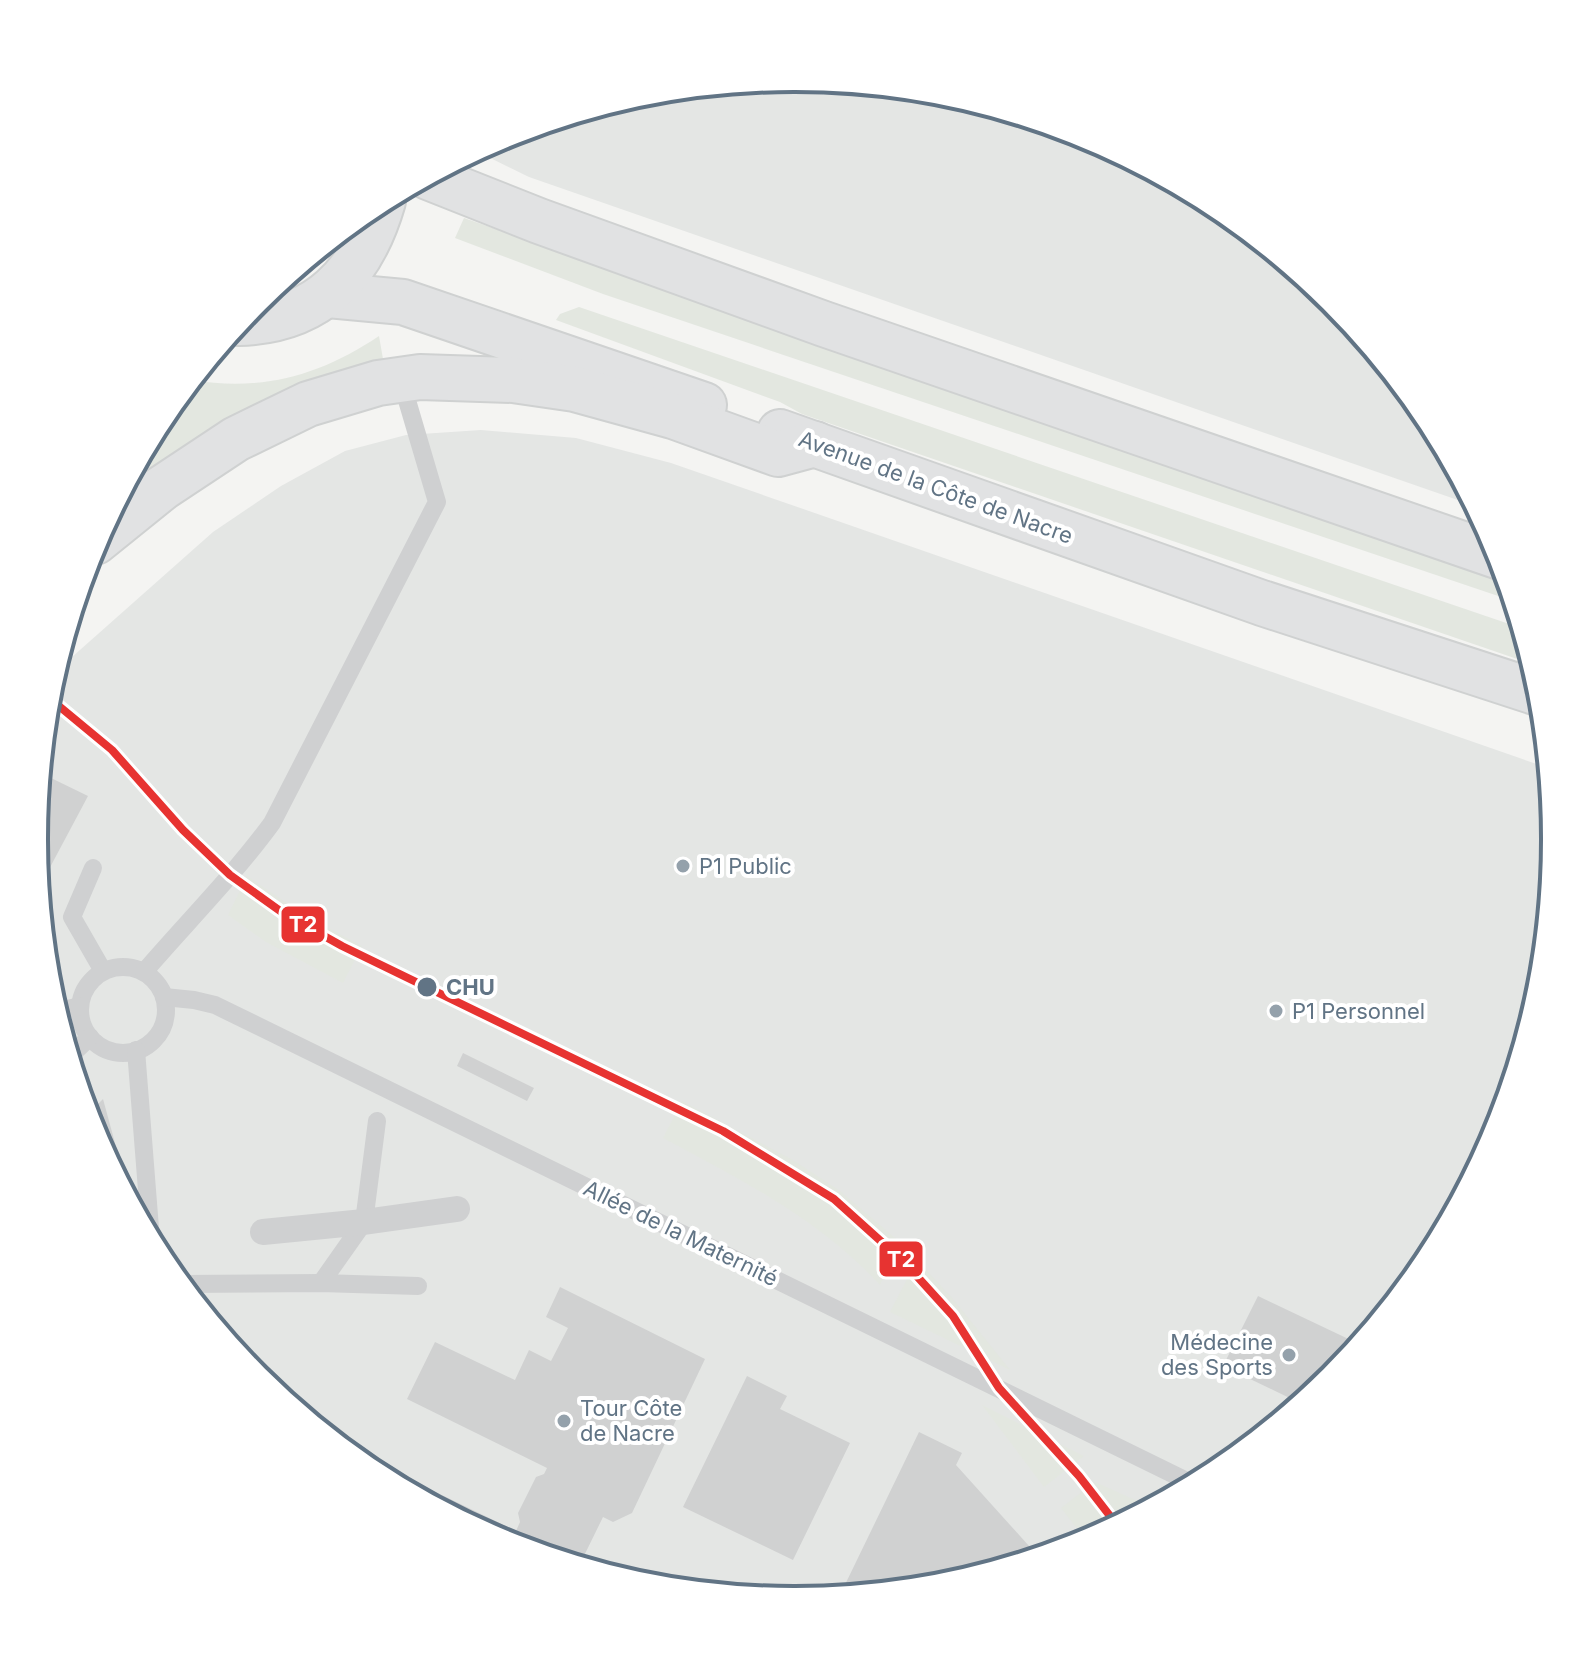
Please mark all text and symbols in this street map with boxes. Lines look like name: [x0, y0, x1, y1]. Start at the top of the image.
street label: Avenue de la Côte de Nacre: [795, 425, 1077, 549]
place label: P1 Public: [699, 853, 792, 879]
marker: P1 Public: [674, 857, 692, 875]
line badge: T2: [280, 905, 326, 944]
text: T2: [289, 911, 317, 937]
place label: CHU: [446, 974, 495, 1000]
marker: CHU: [415, 975, 439, 999]
place label: P1 Personnel: [1292, 998, 1425, 1024]
marker: P1 Personnel: [1267, 1002, 1285, 1020]
street label: Allée de la Maternité: [580, 1175, 782, 1291]
line badge: T2: [878, 1240, 924, 1278]
text: T2: [887, 1246, 915, 1272]
place label: Médecine des Sports: [1161, 1329, 1273, 1380]
marker: Médecine des Sports: [1280, 1346, 1298, 1364]
place label: Tour Côte de Nacre: [580, 1395, 682, 1446]
marker: Tour Côte de Nacre: [555, 1412, 573, 1430]

